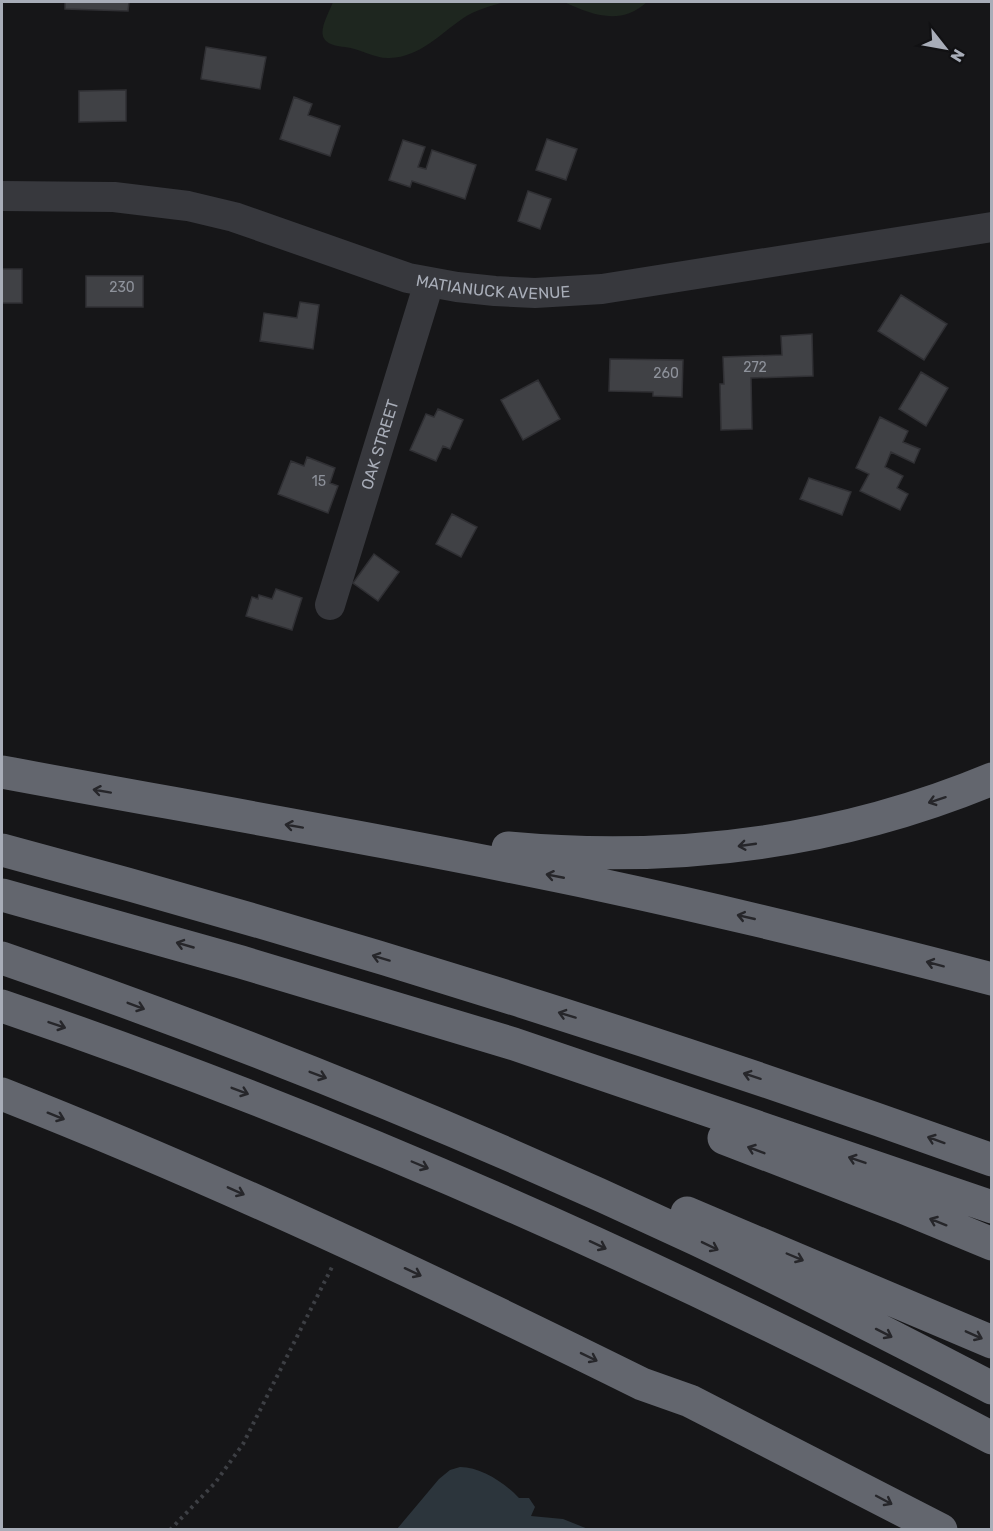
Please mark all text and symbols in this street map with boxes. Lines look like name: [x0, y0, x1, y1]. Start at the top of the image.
north arrow: [915, 18, 975, 78]
text: N: [946, 46, 969, 65]
street label: MATIANUCK AVENUE: [415, 270, 571, 303]
house number: 230: [109, 279, 135, 296]
house number: 272: [743, 359, 767, 376]
house number: 260: [653, 365, 679, 382]
street label: OAK STREET: [357, 397, 402, 492]
house number: 15: [312, 473, 326, 490]
one-way arrow: [93, 785, 112, 796]
one-way arrow: [928, 795, 947, 806]
one-way arrow: [285, 820, 304, 831]
one-way arrow: [738, 839, 758, 850]
one-way arrow: [546, 870, 565, 881]
one-way arrow: [736, 911, 755, 923]
one-way arrow: [175, 939, 194, 950]
one-way arrow: [372, 952, 391, 963]
one-way arrow: [926, 958, 945, 969]
one-way arrow: [126, 1001, 145, 1012]
one-way arrow: [558, 1009, 577, 1020]
one-way arrow: [47, 1020, 66, 1031]
one-way arrow: [743, 1070, 762, 1081]
one-way arrow: [308, 1071, 327, 1082]
one-way arrow: [230, 1087, 249, 1098]
one-way arrow: [46, 1111, 64, 1122]
one-way arrow: [928, 1134, 946, 1145]
one-way arrow: [748, 1144, 766, 1155]
one-way arrow: [848, 1154, 867, 1165]
one-way arrow: [411, 1160, 429, 1171]
one-way arrow: [226, 1186, 244, 1198]
one-way arrow: [929, 1216, 947, 1227]
one-way arrow: [589, 1240, 607, 1251]
one-way arrow: [700, 1241, 718, 1253]
one-way arrow: [786, 1252, 804, 1264]
one-way arrow: [404, 1267, 422, 1279]
one-way arrow: [875, 1327, 893, 1339]
one-way arrow: [965, 1329, 983, 1341]
one-way arrow: [579, 1352, 597, 1364]
one-way arrow: [875, 1494, 892, 1506]

